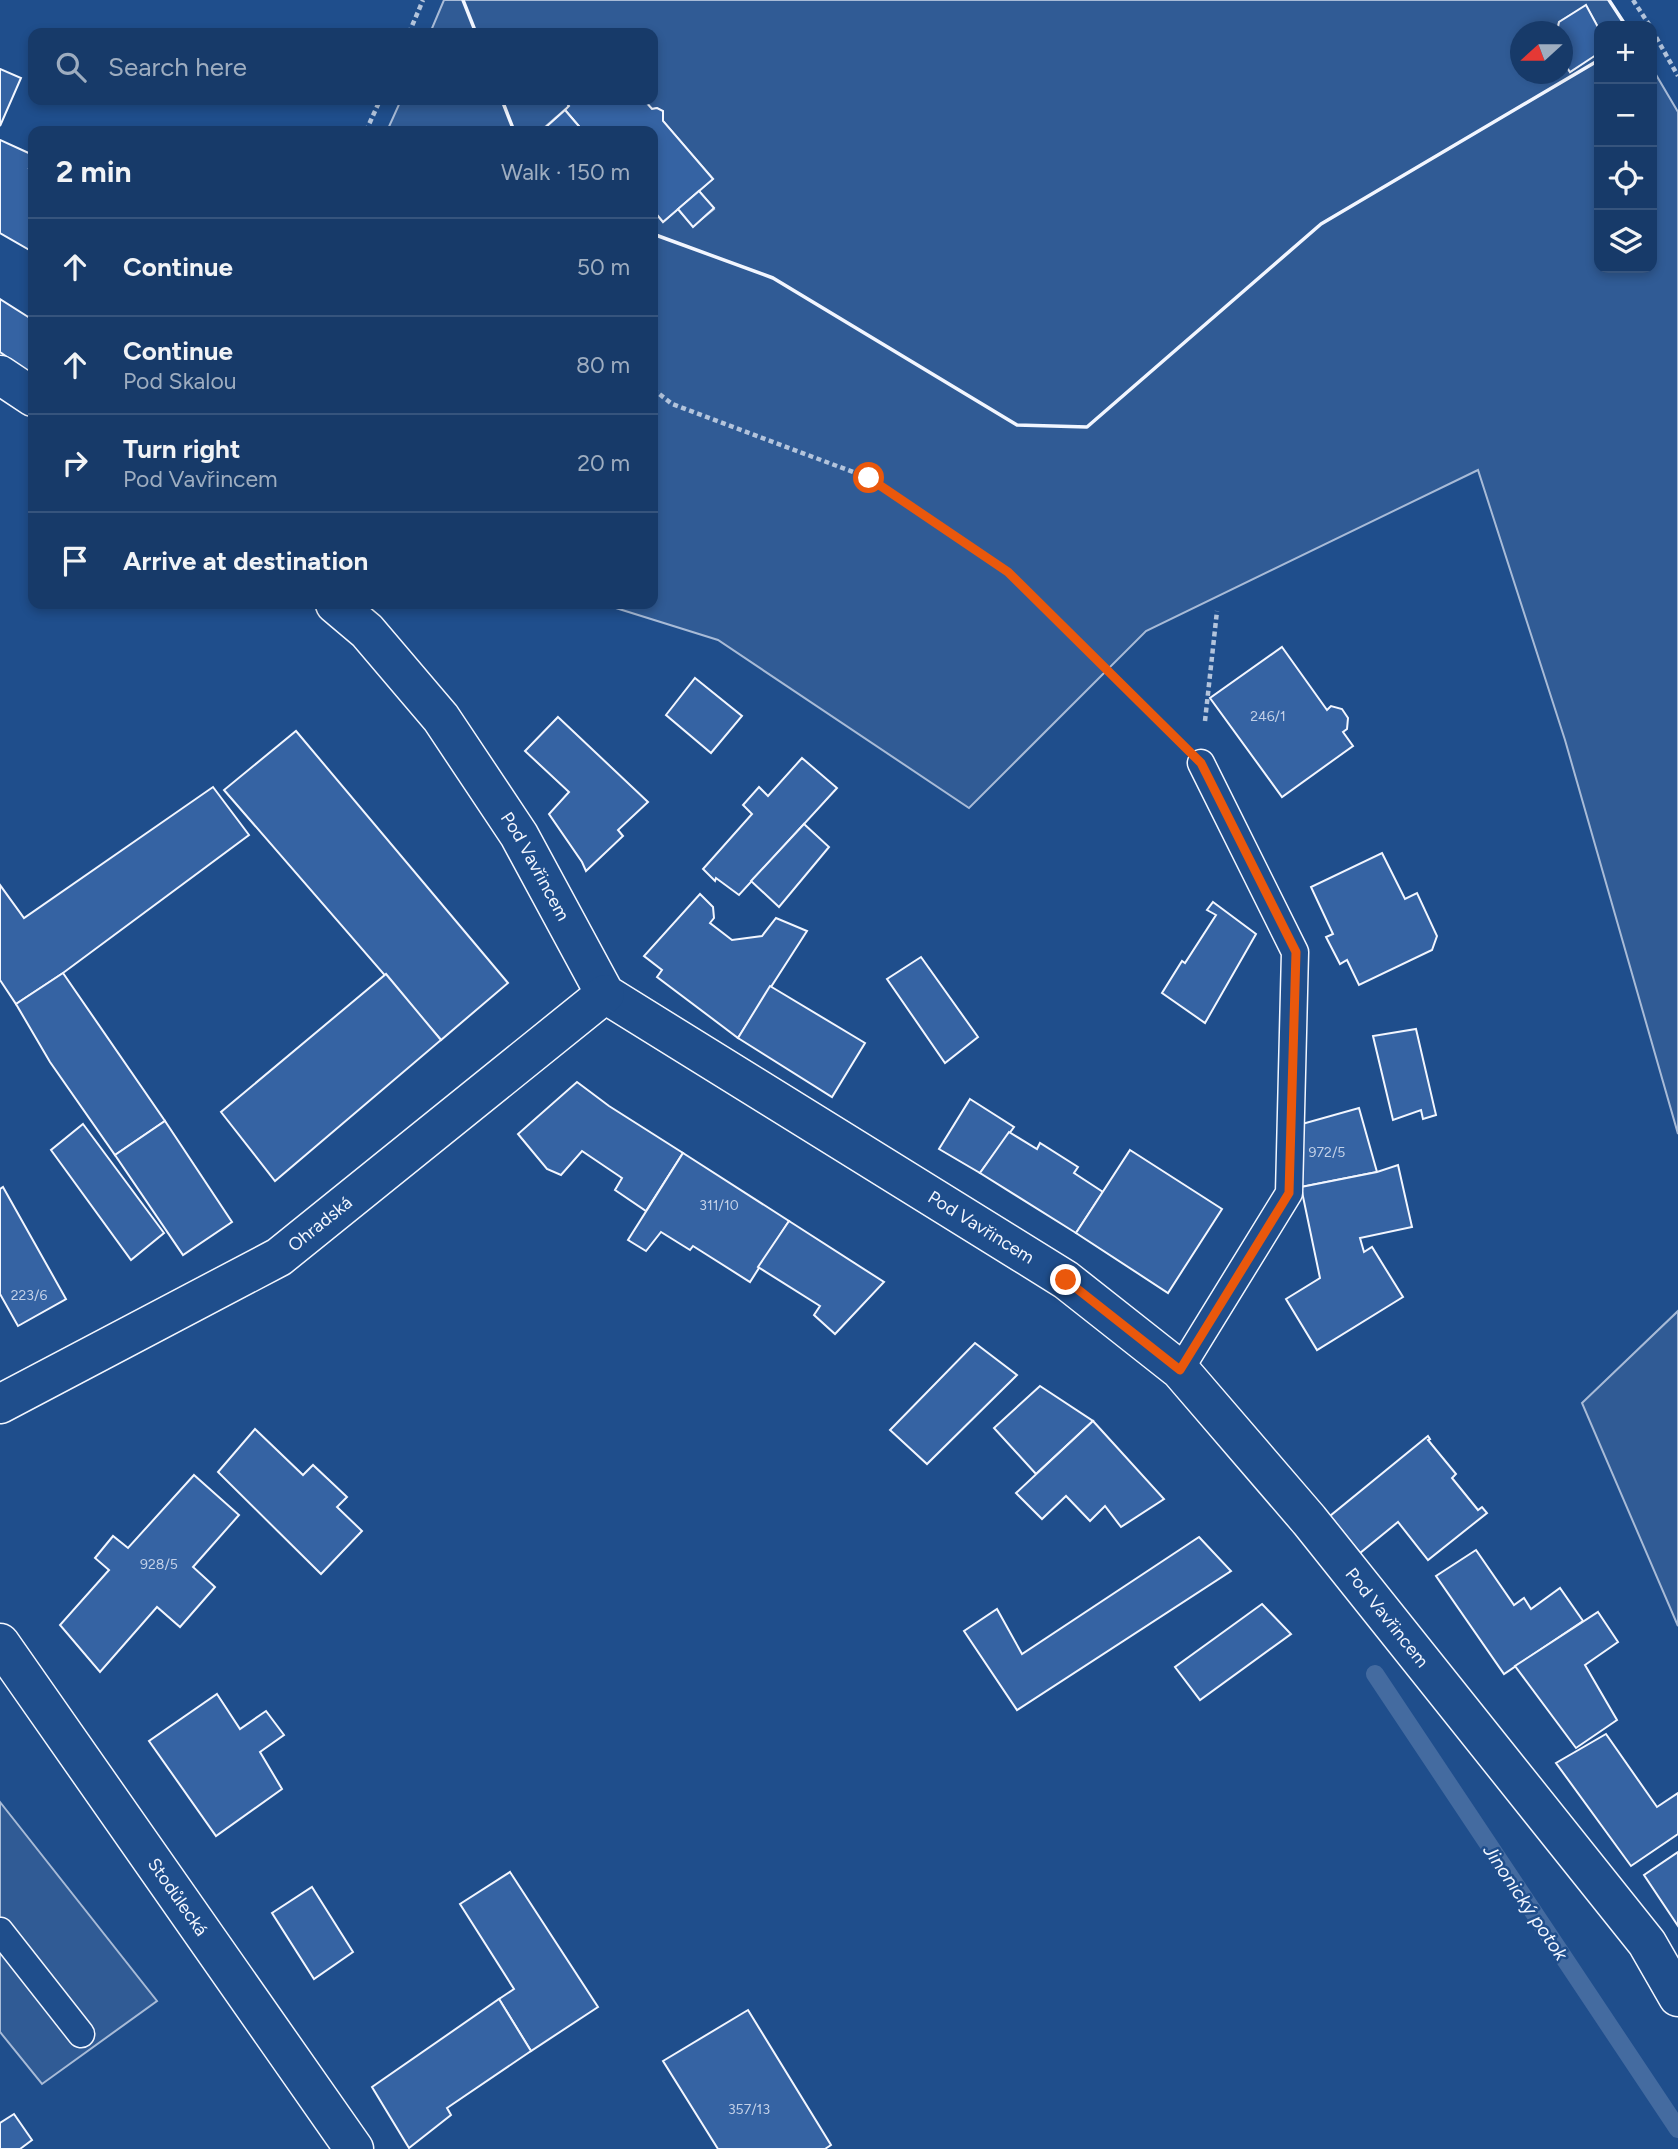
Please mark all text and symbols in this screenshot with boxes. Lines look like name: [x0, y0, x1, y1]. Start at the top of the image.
north arrow: [1510, 21, 1573, 84]
map controls: [1594, 21, 1657, 273]
button: +: [1594, 21, 1657, 84]
search box: [28, 28, 658, 105]
icon: search: [52, 48, 90, 86]
text: Search here: [108, 51, 247, 83]
button: −: [1594, 84, 1657, 147]
button: locate: [1594, 147, 1657, 210]
text: 2 min: [56, 153, 132, 190]
text: Walk · 150 m: [501, 158, 630, 186]
button: layers: [1594, 210, 1657, 273]
icon: ahead: [56, 248, 94, 286]
text: Continue: [123, 251, 233, 283]
text: 50 m: [577, 253, 630, 281]
text: Continue: [123, 335, 233, 367]
icon: ahead: [56, 346, 94, 384]
text: 80 m: [576, 351, 630, 379]
text: Pod Skalou: [123, 367, 237, 395]
text: Turn right: [123, 433, 240, 465]
icon: right: [56, 444, 94, 482]
text: 20 m: [577, 449, 630, 477]
route start: [853, 462, 884, 493]
text: Pod Vavřincem: [123, 465, 278, 493]
icon: arrive: [56, 542, 94, 580]
text: Arrive at destination: [123, 545, 368, 577]
house number: 246/1: [1250, 708, 1286, 725]
street label: Pod Vavřincem: [496, 808, 574, 925]
house number: 972/5: [1309, 1144, 1345, 1161]
street label: Pod Vavřincem: [924, 1186, 1038, 1269]
street label: Ohradská: [284, 1192, 356, 1256]
house number: 311/10: [699, 1197, 739, 1214]
route end: [1050, 1264, 1081, 1295]
house number: 223/6: [11, 1287, 47, 1304]
house number: 928/5: [140, 1556, 178, 1573]
street label: Pod Vavřincem: [1341, 1563, 1433, 1672]
water label: Jinonický potok: [1478, 1839, 1573, 1965]
street label: Stodůlecká: [143, 1854, 213, 1940]
house number: 357/13: [728, 2101, 770, 2118]

